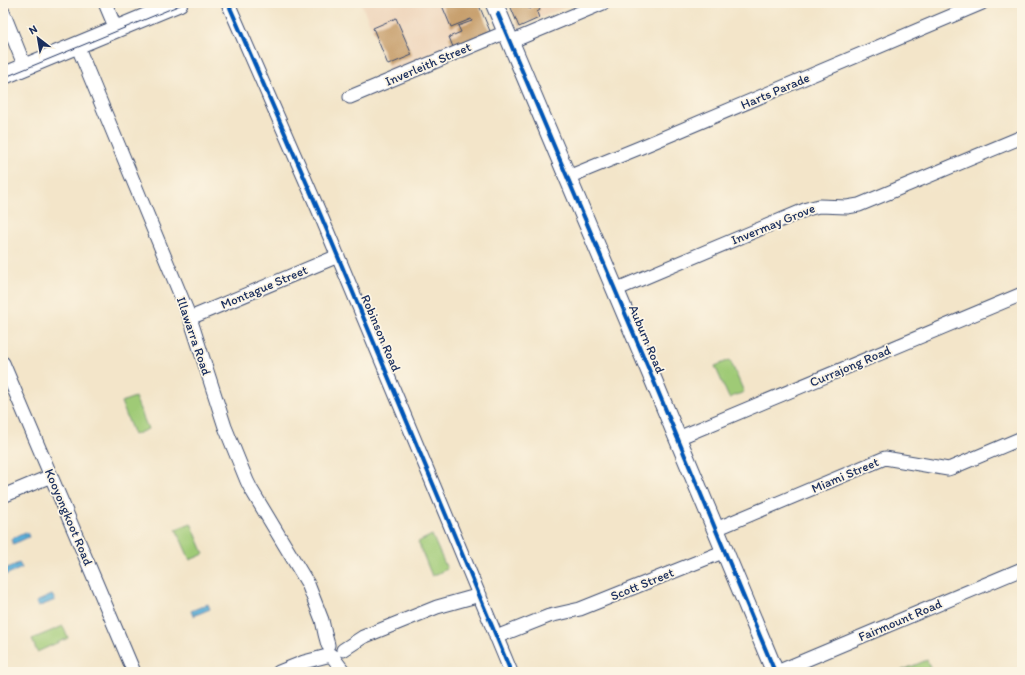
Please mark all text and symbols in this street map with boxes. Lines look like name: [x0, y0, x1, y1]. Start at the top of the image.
north arrow: [18, 18, 58, 58]
text: N: [27, 22, 40, 37]
street label: Inverleith Street: [383, 39, 473, 89]
street label: Harts Parade: [738, 70, 812, 112]
street label: Invermay Grove: [729, 200, 817, 248]
street label: Montague Street: [218, 262, 310, 312]
street label: Robinson Road: [358, 292, 404, 374]
street label: Illawarra Road: [174, 295, 214, 377]
street label: Auburn Road: [626, 303, 668, 375]
street label: Currajong Road: [807, 342, 893, 390]
street label: Miami Street: [809, 454, 881, 496]
street label: Kooyongkoot Road: [42, 466, 96, 568]
street label: Scott Street: [608, 564, 676, 603]
street label: Fairmount Road: [856, 596, 944, 644]

